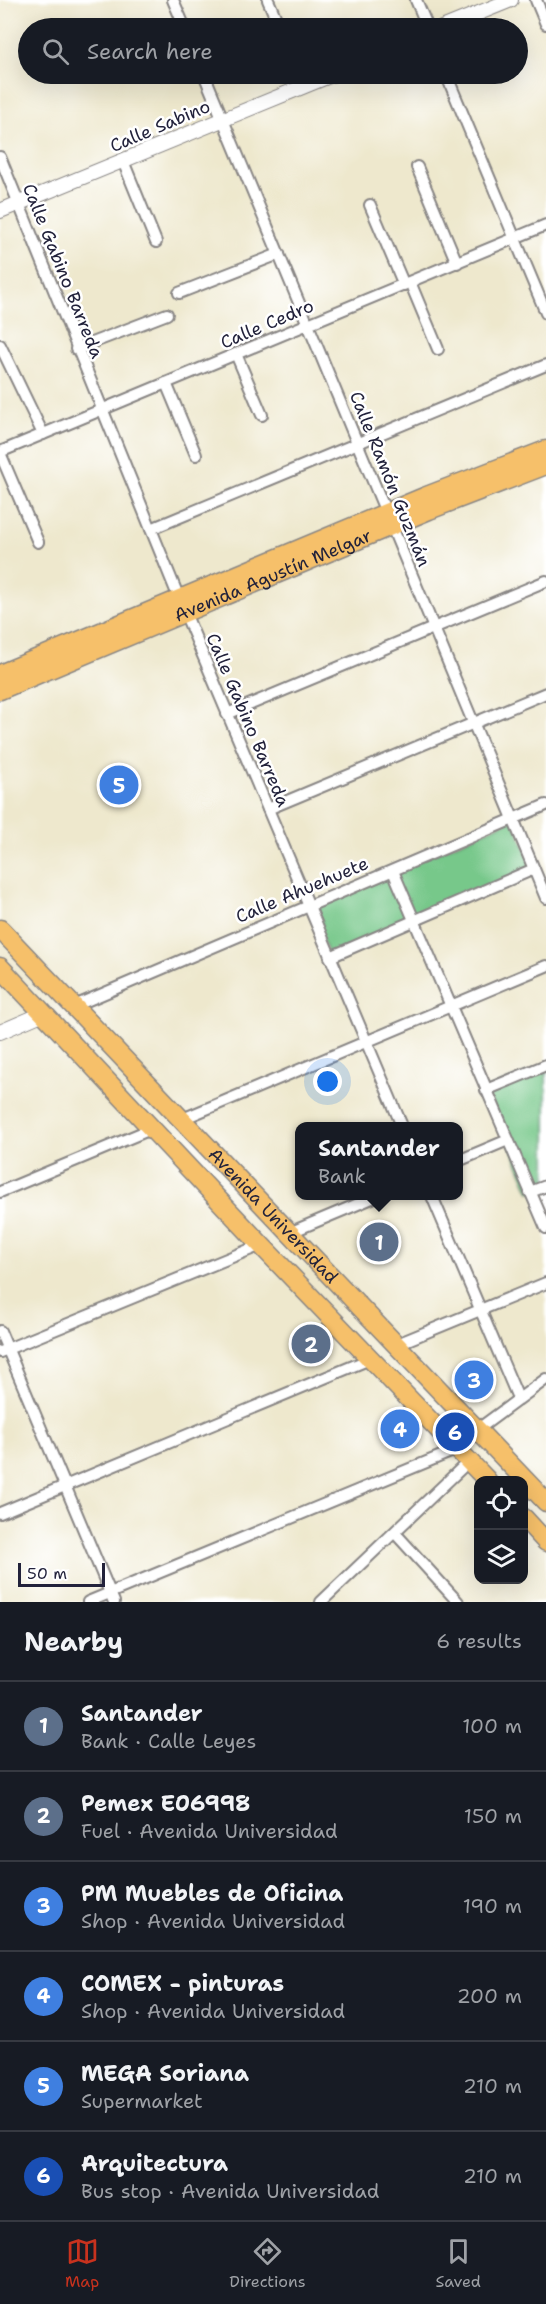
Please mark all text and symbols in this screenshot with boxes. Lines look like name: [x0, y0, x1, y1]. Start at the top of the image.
search box: [18, 18, 528, 84]
icon: search: [39, 35, 72, 68]
text: Search here: [87, 37, 213, 66]
street label: Calle Sabino: [106, 94, 214, 158]
street label: Calle Gabino Barreda: [17, 180, 109, 362]
street label: Calle Cedro: [217, 294, 317, 354]
street label: Calle Ramón Guzmán: [344, 388, 436, 570]
street label: Avenida Agustín Melgar: [171, 523, 375, 628]
street label: Calle Gabino Barreda: [201, 630, 295, 810]
pin: 5: [100, 762, 138, 808]
street label: Calle Ahuehuete: [232, 851, 372, 929]
your location: [313, 1067, 342, 1096]
popup: [295, 1122, 463, 1200]
text: Santander: [318, 1134, 440, 1163]
street label: Avenida Universidad: [203, 1143, 343, 1289]
text: Bank: [318, 1163, 366, 1189]
pin: 1: [360, 1220, 398, 1264]
pin: 2: [292, 1322, 330, 1366]
pin: 3: [454, 1358, 494, 1402]
pin: 4: [380, 1406, 420, 1452]
pin: 6: [436, 1410, 474, 1454]
map controls: [474, 1476, 528, 1584]
button: locate: [474, 1476, 528, 1530]
button: layers: [474, 1530, 528, 1584]
scale bar: [18, 1560, 105, 1588]
text: 50 m: [27, 1563, 67, 1584]
text: Nearby: [24, 1624, 123, 1659]
text: 6 results: [436, 1628, 522, 1654]
text: Santander: [81, 1699, 203, 1728]
text: 1: [39, 1713, 48, 1739]
text: 100 m: [462, 1713, 522, 1739]
text: Bank · Calle Leyes: [81, 1728, 256, 1754]
text: Pemex E06998: [81, 1789, 250, 1818]
text: 2: [37, 1803, 51, 1829]
text: 150 m: [464, 1803, 522, 1829]
text: Fuel · Avenida Universidad: [81, 1818, 338, 1844]
text: PM Muebles de Oficina: [81, 1879, 343, 1908]
text: 3: [37, 1893, 51, 1919]
text: 190 m: [463, 1893, 522, 1919]
text: Shop · Avenida Universidad: [81, 1908, 345, 1934]
text: COMEX - pinturas: [81, 1969, 284, 1998]
text: 4: [37, 1983, 51, 2009]
text: 200 m: [457, 1983, 522, 2009]
text: Shop · Avenida Universidad: [81, 1998, 345, 2024]
text: MEGA Soriana: [81, 2059, 249, 2088]
text: 5: [37, 2073, 50, 2099]
text: 210 m: [463, 2073, 522, 2099]
text: Supermarket: [81, 2088, 203, 2114]
text: Arquitectura: [81, 2149, 228, 2178]
text: 6: [37, 2163, 51, 2189]
text: 210 m: [463, 2163, 522, 2189]
text: Bus stop · Avenida Universidad: [81, 2178, 379, 2204]
tab: Map: [65, 2235, 99, 2292]
tab: Directions: [229, 2235, 306, 2292]
tab: Saved: [436, 2235, 481, 2292]

